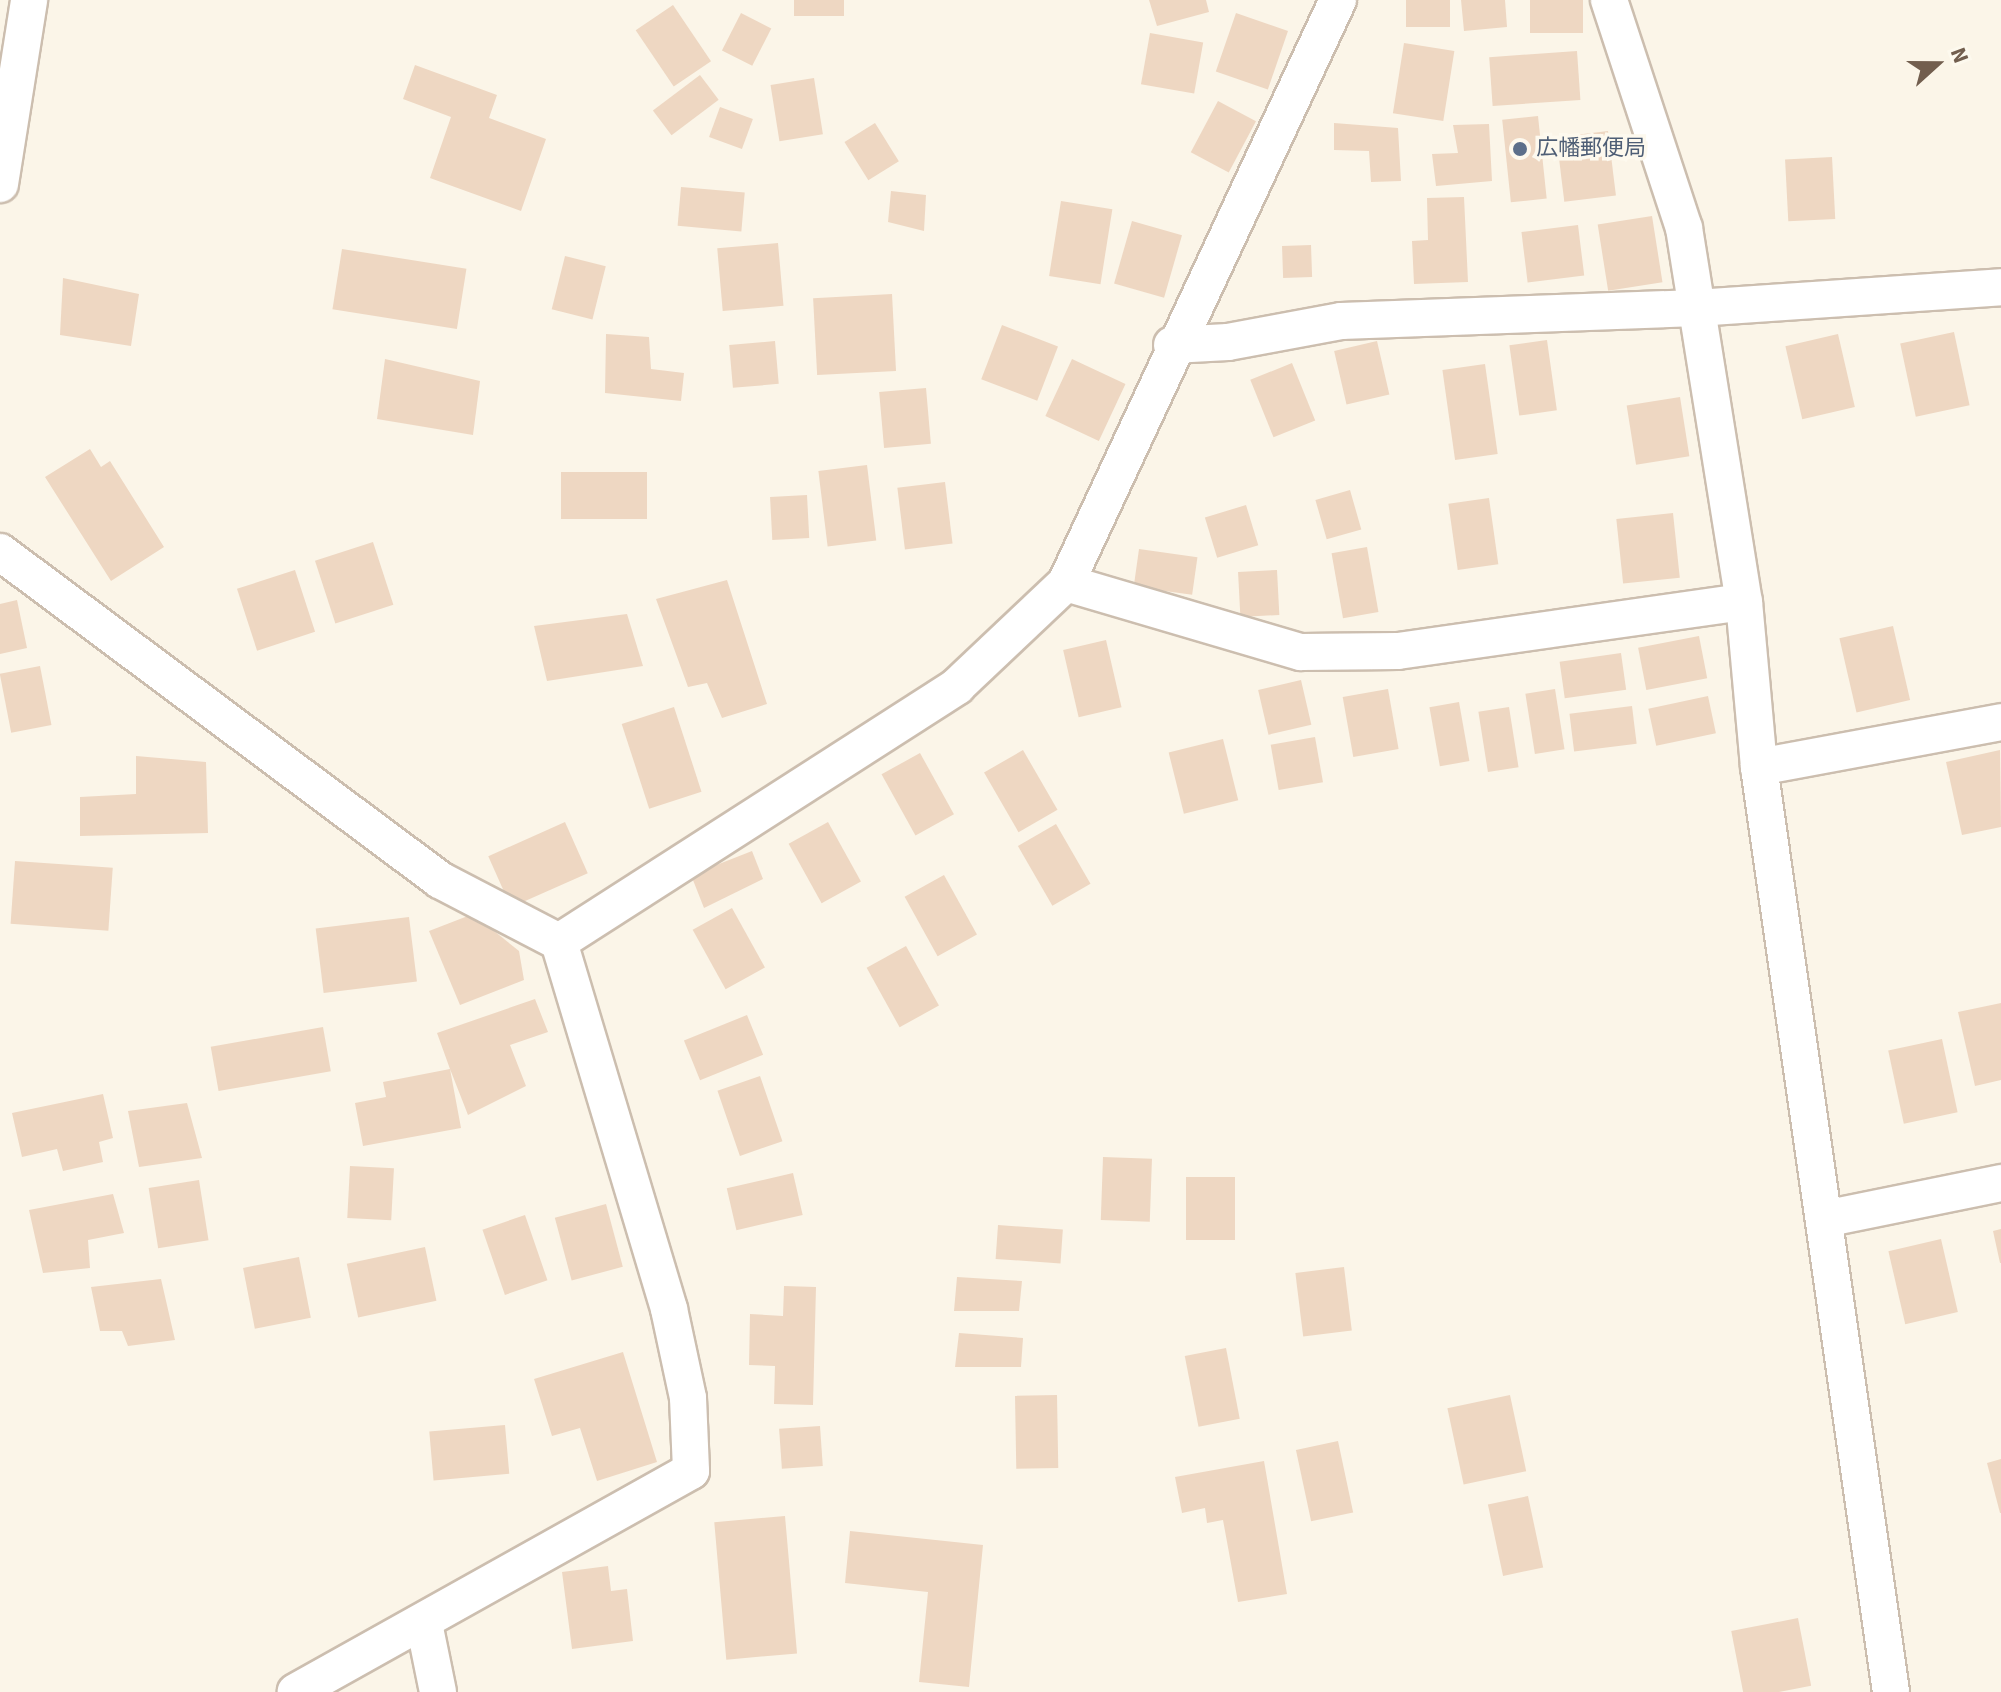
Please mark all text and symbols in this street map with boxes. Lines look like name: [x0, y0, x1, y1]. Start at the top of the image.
north arrow: [1897, 24, 1977, 104]
text: N: [1942, 43, 1977, 68]
place label: 広幡郵便局: [1536, 136, 1646, 162]
marker: 広幡郵便局: [1511, 140, 1529, 158]

